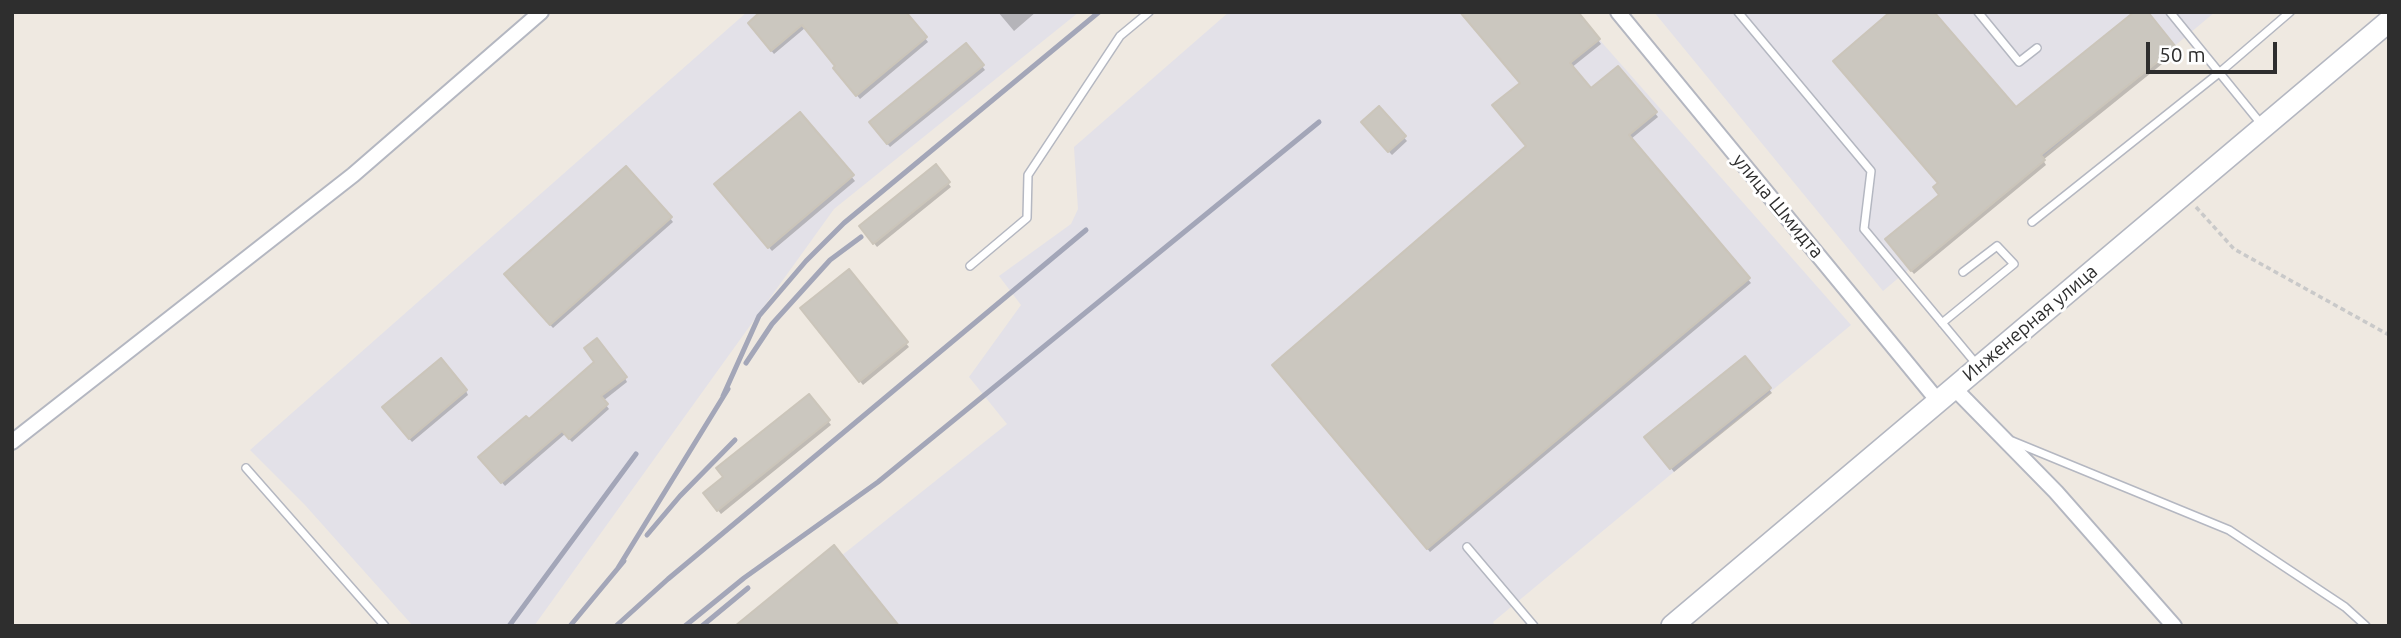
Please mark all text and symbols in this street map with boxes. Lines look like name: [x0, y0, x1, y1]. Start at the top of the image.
scale bar: [2149, 28, 2280, 72]
text: 50 m: [2159, 42, 2206, 66]
street label: улица Шмидта: [1728, 149, 1828, 263]
street label: Инженерная улица: [1958, 260, 2102, 386]

